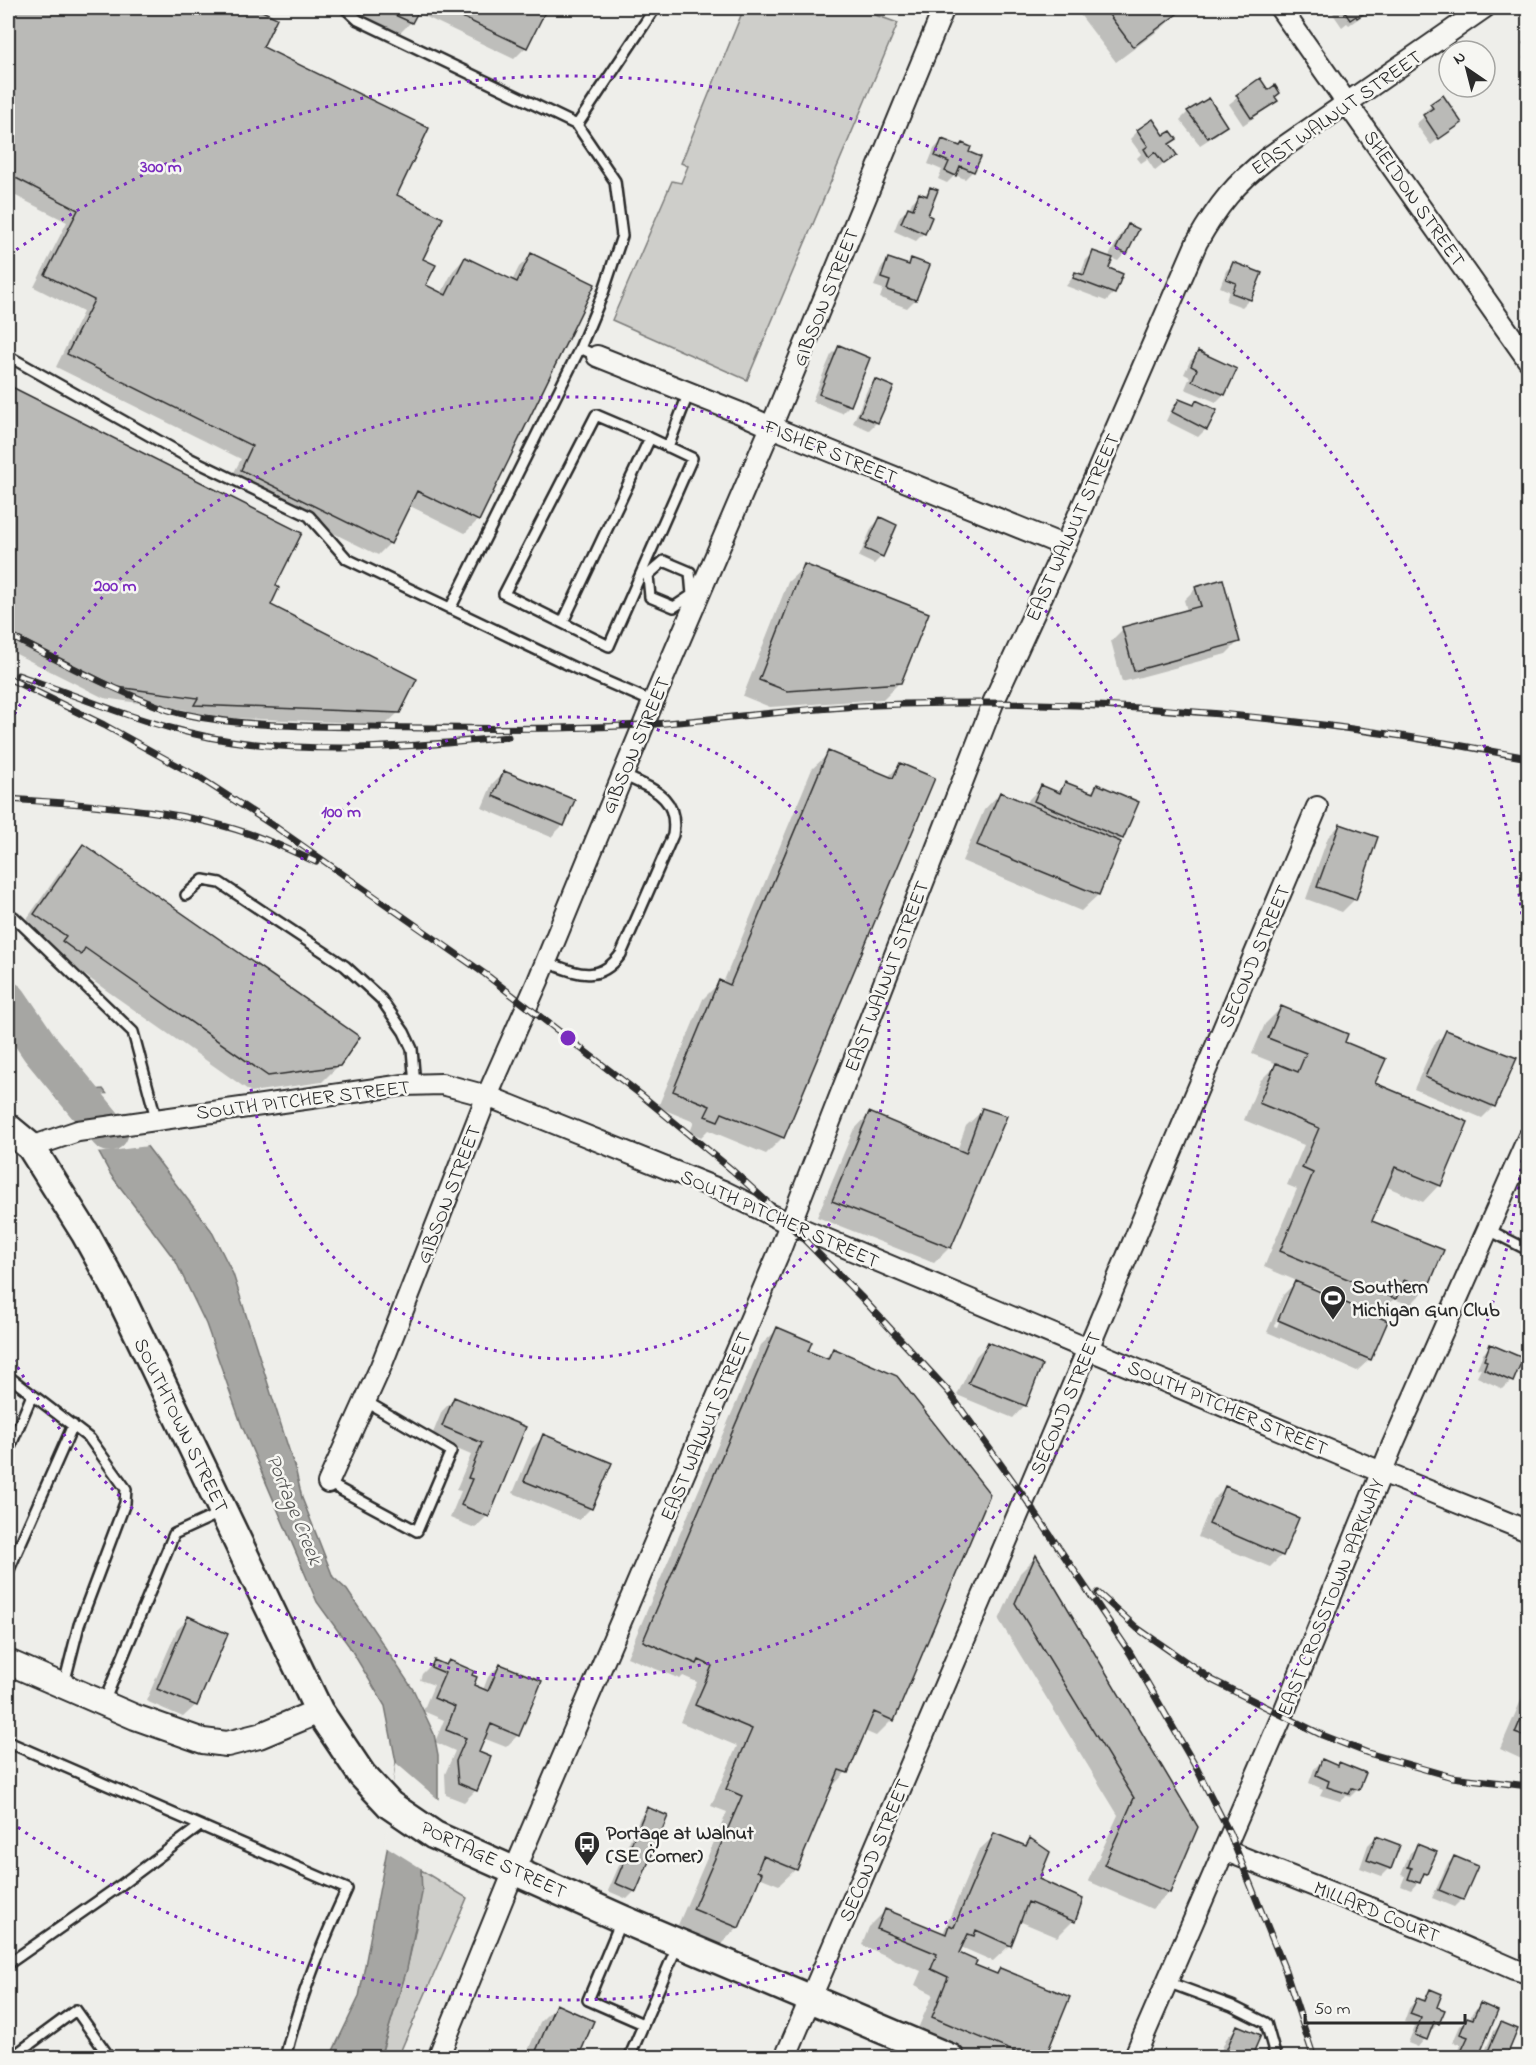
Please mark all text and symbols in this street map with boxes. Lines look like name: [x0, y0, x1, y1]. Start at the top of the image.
north arrow: [1437, 39, 1497, 99]
street label: EAST WALNUT STREET: [1246, 44, 1429, 184]
text: N: [1448, 45, 1471, 71]
street label: SHELDON STREET: [1355, 125, 1471, 274]
text: 300 m: [139, 155, 182, 181]
street label: GIBSON STREET: [786, 225, 868, 371]
street label: FISHER STREET: [758, 413, 901, 493]
street label: EAST WALNUT STREET: [1020, 430, 1129, 626]
text: 200 m: [93, 574, 137, 600]
street label: GIBSON STREET: [595, 673, 679, 819]
text: 100 m: [321, 800, 361, 826]
street label: EAST WALNUT STREET: [838, 877, 938, 1077]
street label: SECOND STREET: [1213, 881, 1299, 1033]
centre of rings: [558, 1028, 578, 1048]
street label: SOUTH PITCHER STREET: [195, 1074, 412, 1129]
street label: GIBSON STREET: [411, 1121, 490, 1268]
street label: SOUTH PITCHER STREET: [675, 1163, 883, 1277]
place label: Southern Michigan Gun Club: [1352, 1274, 1500, 1327]
sports icon: Southern Michigan Gun Club: [1318, 1283, 1348, 1321]
street label: EAST WALNUT STREET: [654, 1328, 760, 1526]
street label: SECOND STREET: [1024, 1328, 1110, 1480]
street label: SOUTHTOWN STREET: [125, 1334, 235, 1518]
street label: SOUTH PITCHER STREET: [1122, 1354, 1332, 1465]
water label: Portage Creek: [256, 1450, 329, 1571]
street label: EAST CROSSTOWN PARKWAY: [1271, 1475, 1393, 1721]
street label: SECOND STREET: [833, 1775, 919, 1927]
street label: PORTAGE STREET: [415, 1815, 571, 1908]
place label: Portage at Walnut (SE Corner): [606, 1820, 754, 1872]
bus stop icon: Portage at Walnut (SE Corner): [572, 1829, 602, 1867]
street label: MILLARD COURT: [1309, 1875, 1443, 1952]
scale bar: [1305, 1987, 1466, 2025]
text: 50 m: [1314, 1997, 1351, 2023]

